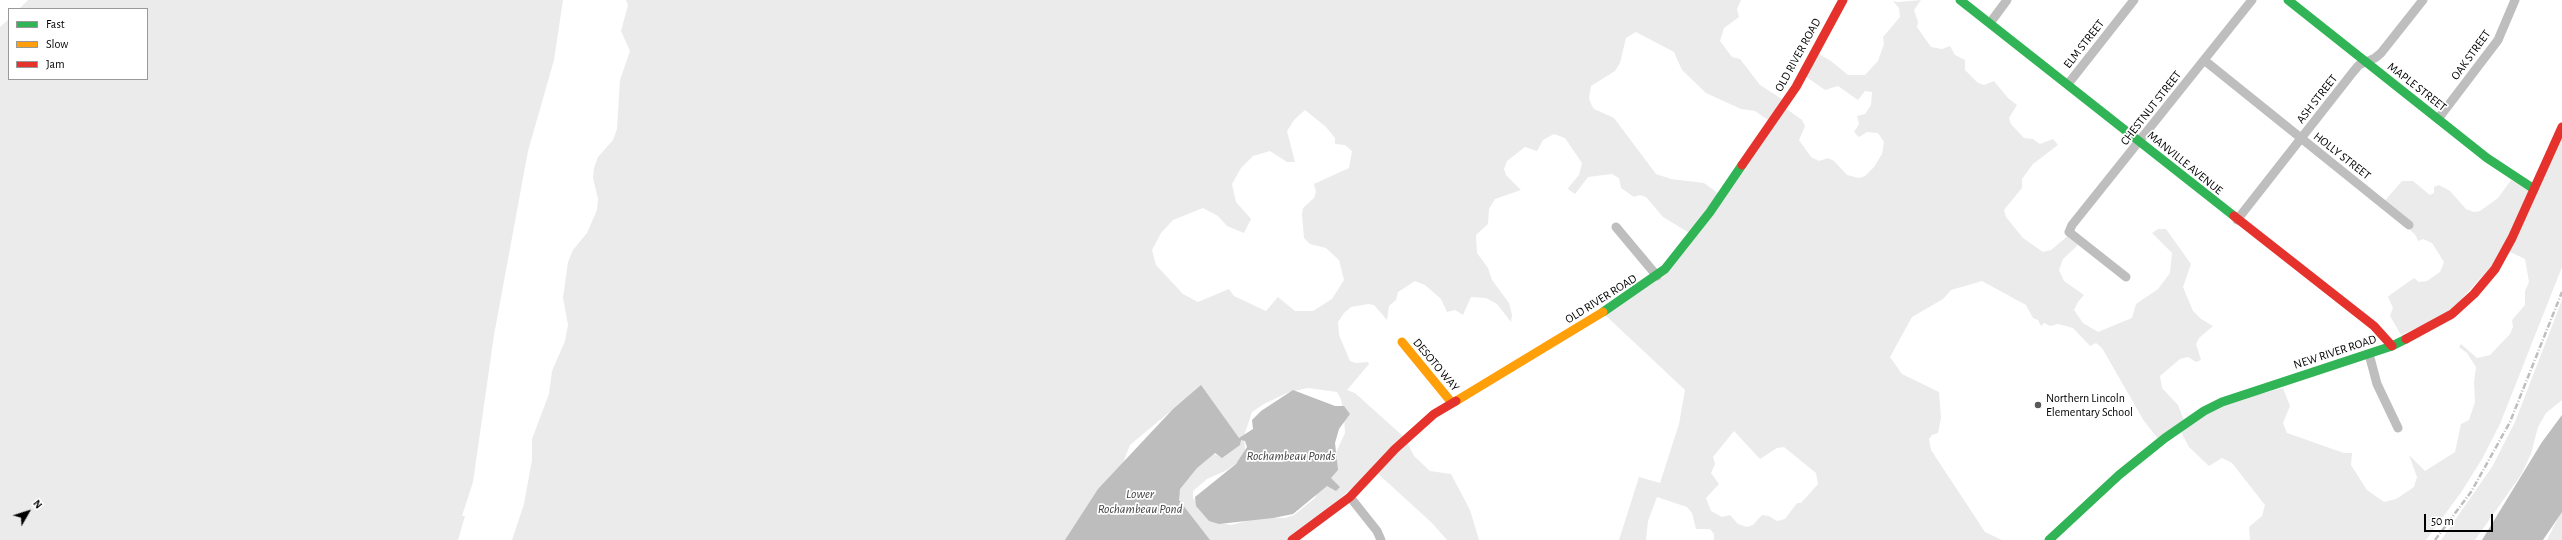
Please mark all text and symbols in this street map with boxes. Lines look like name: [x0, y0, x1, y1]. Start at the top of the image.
legend: [8, 8, 148, 80]
street label: OLD RIVER ROAD: [1772, 16, 1824, 94]
street label: ELM STREET: [2061, 17, 2107, 71]
text: Fast: [46, 18, 65, 30]
street label: OAK STREET: [2448, 27, 2494, 83]
text: Slow: [46, 38, 68, 50]
text: Jam: [46, 58, 65, 70]
street label: MAPLE STREET: [2385, 60, 2449, 114]
street label: CHESTNUT STREET: [2117, 68, 2185, 148]
street label: ASH STREET: [2293, 72, 2341, 126]
street label: MANVILLE AVENUE: [2144, 128, 2226, 198]
street label: HOLLY STREET: [2310, 129, 2374, 183]
street label: OLD RIVER ROAD: [1562, 271, 1640, 327]
street label: NEW RIVER ROAD: [2292, 332, 2378, 372]
street label: DESOTO WAY: [1410, 336, 1462, 394]
place label: Northern Lincoln Elementary School: [2046, 391, 2133, 419]
marker: Northern Lincoln Elementary School: [2033, 400, 2043, 410]
water label: Rochambeau Ponds: [1247, 448, 1335, 464]
water label: Lower Rochambeau Pond: [1098, 486, 1182, 517]
north arrow: [8, 492, 48, 532]
text: N: [31, 498, 44, 511]
scale bar: [2426, 506, 2495, 532]
text: 50 m: [2431, 515, 2454, 527]

